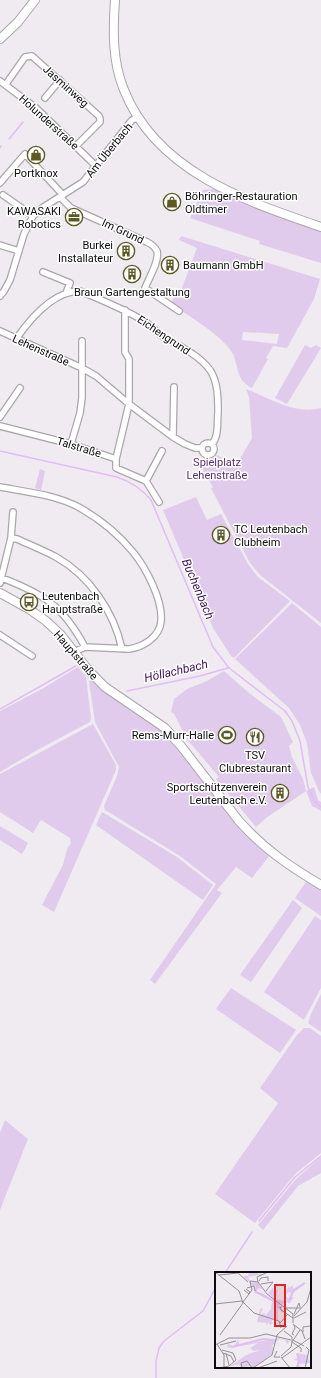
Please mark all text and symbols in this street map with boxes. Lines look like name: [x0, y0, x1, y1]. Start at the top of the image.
street label: Jasminweg: [40, 63, 91, 110]
street label: Holunderstraße: [16, 92, 81, 153]
street label: Am Überbach: [83, 120, 135, 180]
shop icon: Portknox: [26, 145, 46, 165]
place label: Portknox: [14, 167, 59, 180]
place label: Böhringer-Restauration Oldtimer: [185, 190, 298, 216]
shop icon: Böhringer-Restauration Oldtimer: [162, 192, 182, 212]
place label: KAWASAKI Robotics: [7, 205, 61, 231]
office icon: KAWASAKI Robotics: [64, 207, 84, 227]
street label: Im Grund: [100, 216, 146, 247]
place label: Burkei Installateur: [58, 239, 113, 265]
building icon: Burkei Installateur: [116, 241, 136, 261]
building icon: Baumann GmbH: [160, 255, 180, 275]
place label: Baumann GmbH: [183, 259, 264, 272]
building icon: Braun Gartengestaltung: [122, 264, 142, 284]
place label: Braun Gartengestaltung: [74, 286, 190, 299]
street label: Eichengrund: [135, 313, 193, 358]
street label: Lehenstraße: [10, 332, 71, 369]
street label: Talstraße: [55, 435, 103, 460]
park label: Spielplatz Lehenstraße: [187, 456, 248, 482]
place label: TC Leutenbach Clubheim: [234, 523, 308, 549]
building icon: TC Leutenbach Clubheim: [211, 525, 231, 545]
water label: Buchenbach: [179, 557, 217, 621]
place label: Leutenbach Hauptstraße: [42, 590, 103, 616]
bus stop icon: Leutenbach Hauptstraße: [19, 592, 39, 612]
street label: Hauptstraße: [51, 628, 101, 683]
water label: Höllachbach: [143, 657, 209, 685]
sports icon: Rems-Murr-Halle: [217, 725, 237, 745]
restaurant icon: TSV Clubrestaurant: [245, 727, 265, 747]
place label: Rems-Murr-Halle: [132, 729, 214, 742]
place label: TSV Clubrestaurant: [219, 749, 291, 775]
place label: Sportschützenverein Leutenbach e.V.: [167, 781, 267, 807]
building icon: Sportschützenverein Leutenbach e.V.: [270, 783, 290, 803]
inset map: [215, 1272, 311, 1368]

